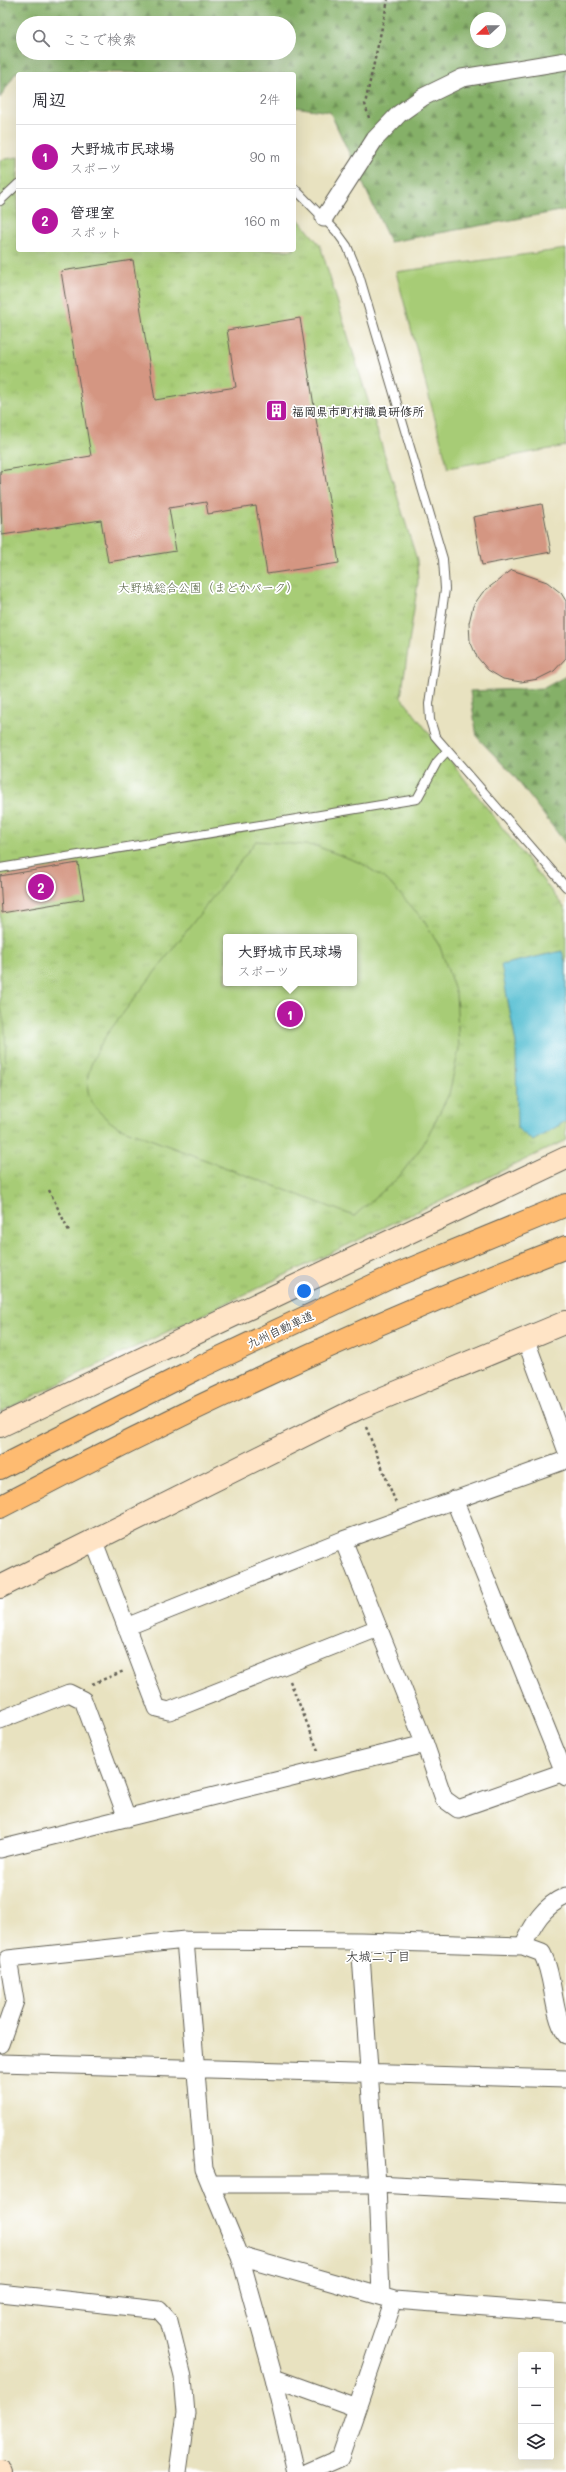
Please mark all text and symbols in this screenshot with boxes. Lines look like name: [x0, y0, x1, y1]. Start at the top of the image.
north arrow: [470, 12, 506, 48]
search box: [16, 16, 296, 60]
icon: search: [30, 27, 52, 49]
text: ここで検索: [62, 29, 137, 49]
text: 周辺: [32, 88, 66, 110]
text: 2件: [260, 90, 280, 107]
text: 大野城市民球場: [70, 138, 175, 158]
text: 1: [42, 148, 48, 165]
text: 90 m: [250, 148, 280, 165]
text: スポーツ: [70, 159, 122, 176]
text: 管理室: [70, 202, 115, 222]
text: 2: [41, 212, 49, 229]
text: 160 m: [244, 212, 280, 229]
text: スポット: [70, 223, 122, 240]
building icon: 福岡県市町村職員研修所: [264, 398, 290, 424]
place label: 福岡県市町村職員研修所: [292, 403, 425, 419]
park label: 大野城総合公園（まどかパーク）: [118, 579, 298, 595]
pin: 2: [28, 872, 54, 902]
popup: [223, 934, 357, 986]
text: 大野城市民球場: [237, 941, 343, 961]
text: スポーツ: [237, 962, 289, 979]
pin: 1: [277, 999, 303, 1029]
your location: [294, 1281, 314, 1301]
street label: 九州自動車道: [244, 1307, 316, 1351]
district label: 大城二丁目: [345, 1947, 411, 1964]
map controls: [518, 2352, 554, 2460]
button: +: [518, 2352, 554, 2388]
button: −: [518, 2388, 554, 2424]
button: layers: [518, 2424, 554, 2460]

